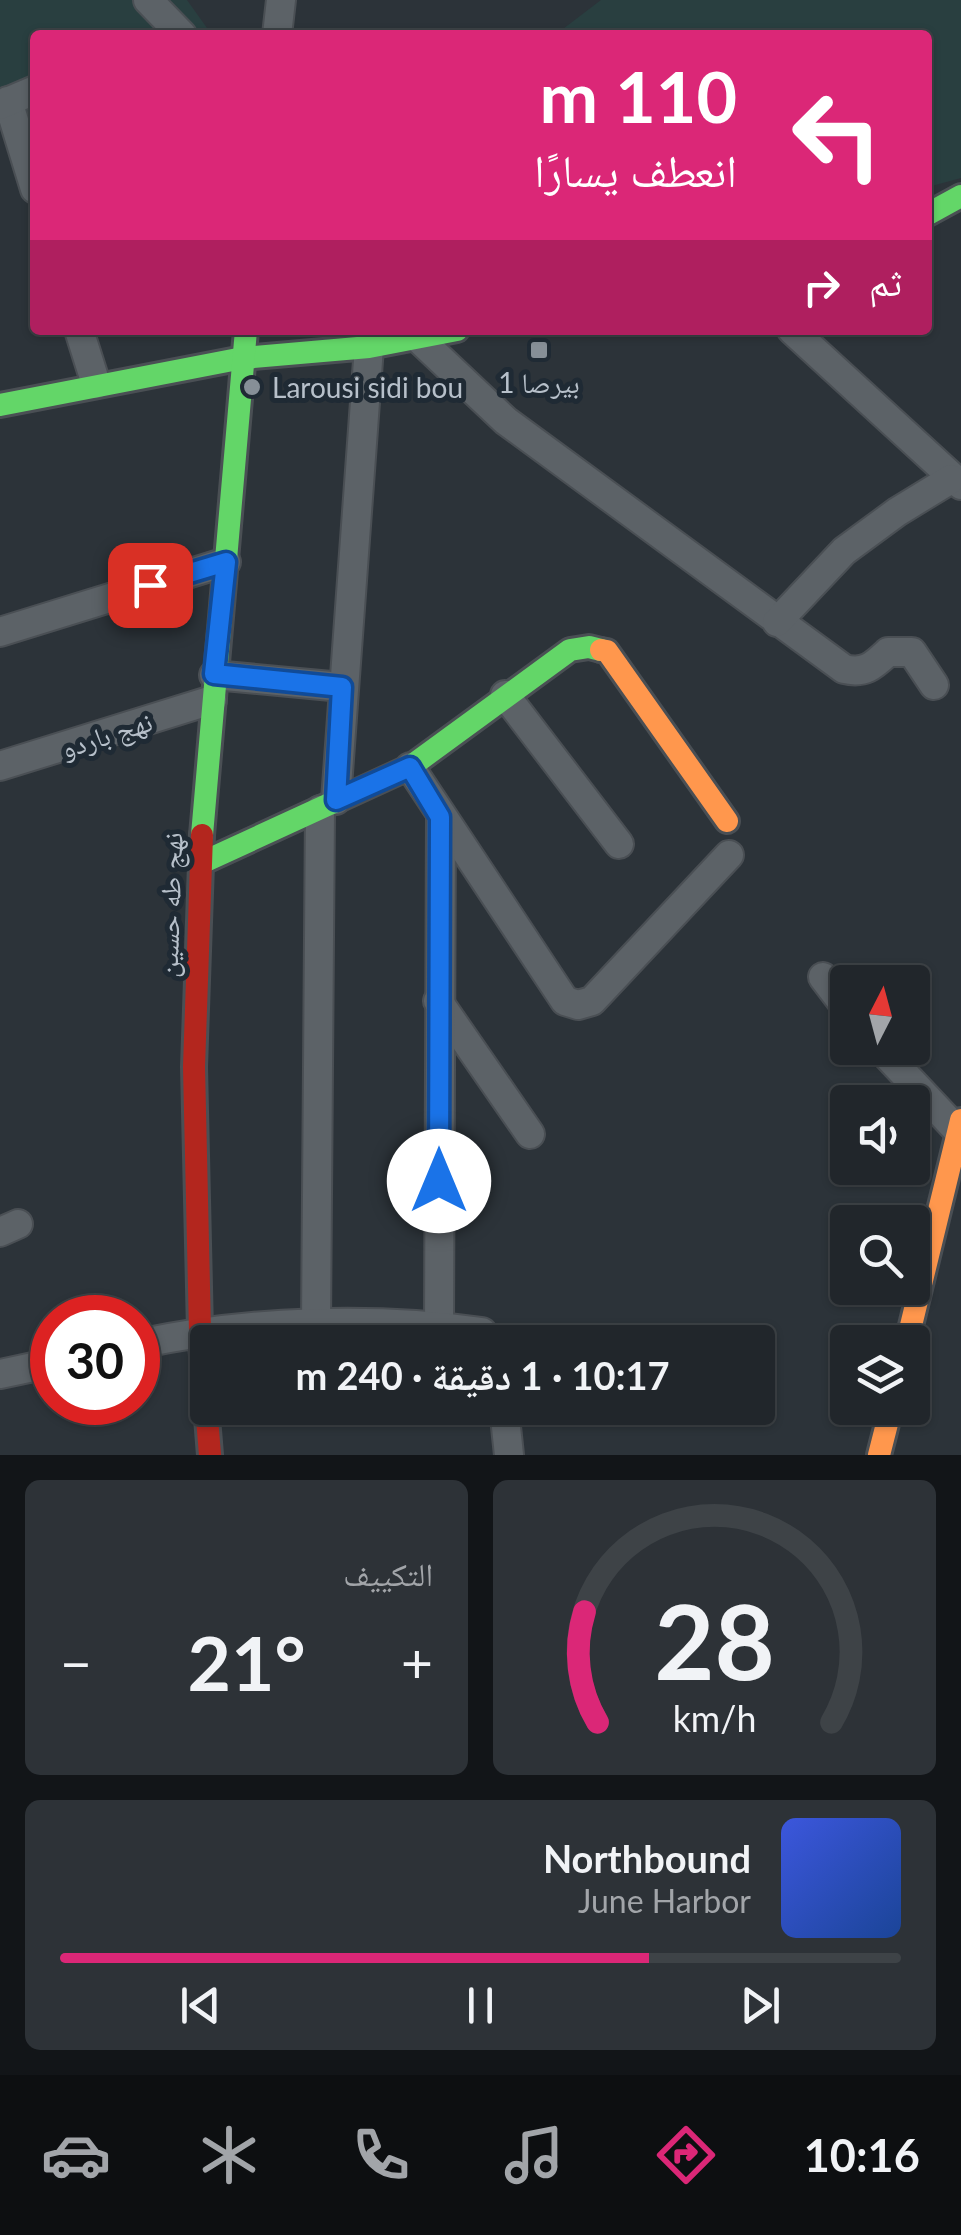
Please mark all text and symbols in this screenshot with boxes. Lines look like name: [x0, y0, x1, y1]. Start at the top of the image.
text: 110 m: [540, 54, 737, 138]
icon: left: [772, 70, 902, 200]
text: انعطف يسارًا: [534, 143, 737, 197]
text: ثم: [869, 258, 902, 304]
icon: right: [794, 260, 849, 315]
marker: بيرصا 1: [528, 339, 550, 361]
place label: بيرصا 1: [498, 365, 580, 399]
place label: Larousi sidi bou: [272, 370, 463, 404]
marker: Larousi sidi bou: [241, 376, 263, 398]
pin: [108, 543, 193, 628]
icon: arrive: [123, 558, 178, 613]
street label: نهج باردو: [56, 703, 157, 767]
street label: نهج طه حسين: [149, 832, 191, 978]
north arrow: [830, 965, 930, 1065]
map controls: [830, 965, 930, 1425]
button: sound: [830, 1085, 930, 1185]
position arrow: [387, 1129, 491, 1233]
button: search: [830, 1205, 930, 1305]
speed limit sign: 30: [30, 1295, 160, 1425]
button: layers: [830, 1325, 930, 1425]
text: 10:17 · 1 دقيقة · 240 m: [295, 1352, 670, 1398]
text: التكييف: [343, 1554, 433, 1593]
text: 28: [654, 1577, 775, 1702]
text: 21°: [187, 1617, 306, 1707]
text: −: [60, 1629, 92, 1695]
text: +: [401, 1629, 433, 1695]
text: km/h: [673, 1697, 756, 1740]
text: Northbound: [543, 1835, 751, 1881]
text: June Harbor: [578, 1881, 751, 1920]
icon: previous: [173, 1978, 228, 2033]
icon: pause: [453, 1978, 508, 2033]
icon: next: [733, 1978, 788, 2033]
icon: car: [41, 2120, 111, 2190]
icon: climate: [194, 2120, 264, 2190]
icon: phone: [346, 2120, 416, 2190]
icon: music: [499, 2120, 569, 2190]
icon: directions: [651, 2120, 721, 2190]
text: 10:16: [804, 2128, 920, 2182]

